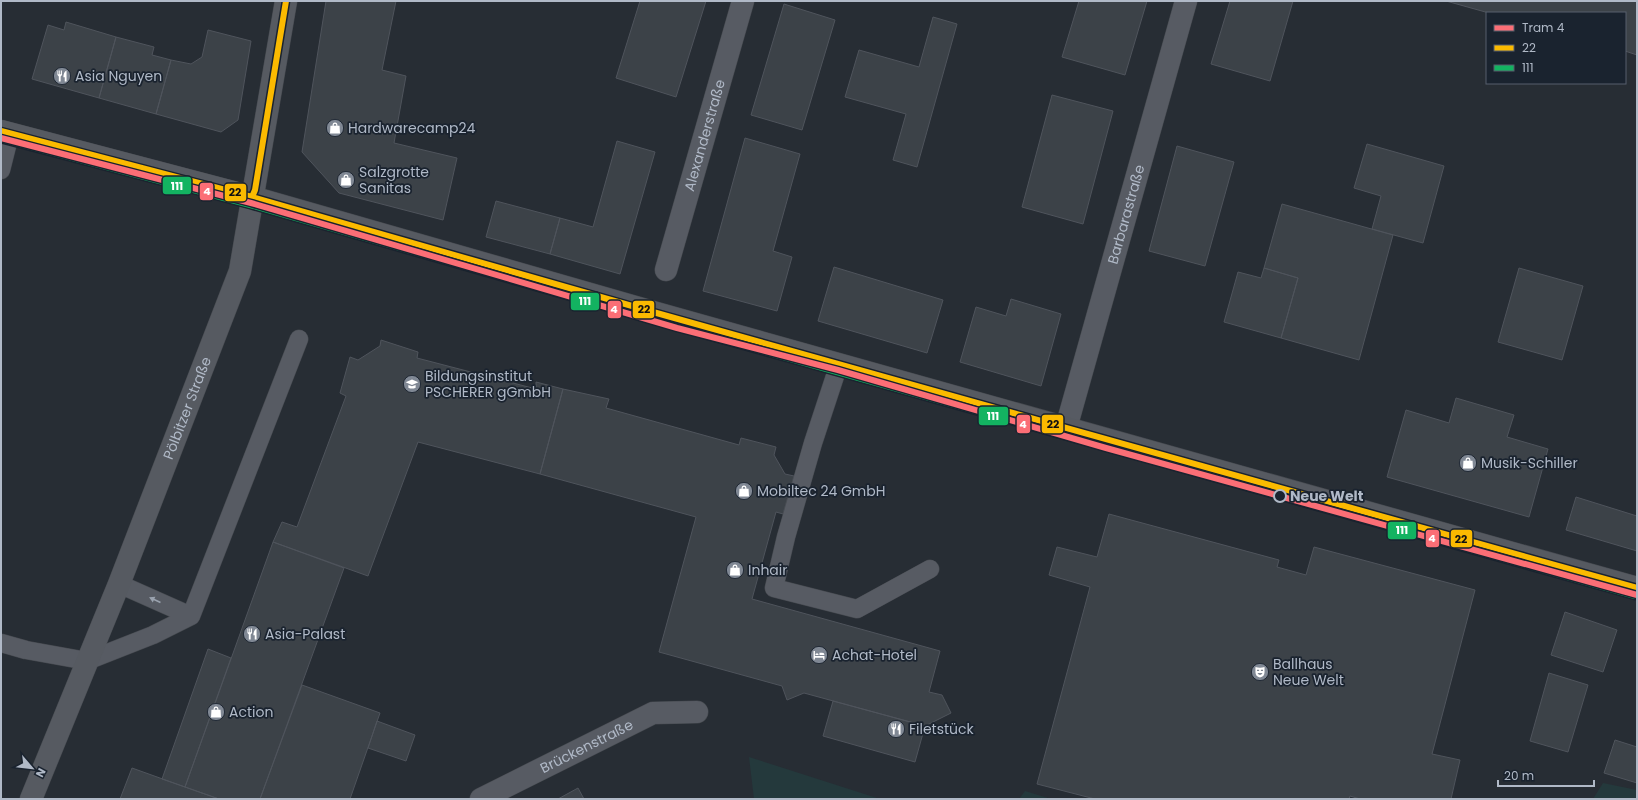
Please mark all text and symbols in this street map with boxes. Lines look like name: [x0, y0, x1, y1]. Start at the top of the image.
legend: [1486, 12, 1626, 84]
text: Tram 4: [1522, 19, 1565, 36]
text: 22: [1522, 39, 1536, 56]
text: 111: [1522, 59, 1534, 76]
restaurant icon: Asia Nguyen: [52, 66, 72, 86]
place label: Asia Nguyen: [75, 66, 162, 86]
street label: Alexanderstraße: [679, 77, 730, 194]
shop icon: Hardwarecamp24: [325, 118, 345, 138]
place label: Hardwarecamp24: [348, 118, 476, 138]
place label: Salzgrotte Sanitas: [359, 162, 429, 198]
street label: Barbarastraße: [1103, 162, 1150, 266]
shop icon: Salzgrotte Sanitas: [336, 170, 356, 190]
line badge: 111: [162, 176, 192, 195]
text: 111: [171, 178, 183, 194]
line badge: 4: [199, 182, 214, 201]
text: 4: [203, 183, 211, 199]
line badge: 22: [224, 183, 247, 202]
text: 22: [229, 184, 241, 200]
line badge: 111: [570, 292, 600, 311]
text: 111: [579, 293, 591, 309]
line badge: 4: [607, 300, 622, 319]
line badge: 22: [632, 300, 655, 319]
text: 4: [610, 301, 618, 317]
text: 22: [638, 301, 650, 317]
street label: Pölbitzer Straße: [158, 353, 216, 462]
place label: Bildungsinstitut PSCHERER gGmbH: [425, 366, 551, 402]
school or university icon: Bildungsinstitut PSCHERER gGmbH: [402, 374, 422, 394]
line badge: 111: [978, 406, 1009, 426]
text: 111: [987, 408, 999, 424]
line badge: 4: [1016, 414, 1031, 434]
line badge: 22: [1041, 414, 1064, 434]
text: 4: [1019, 416, 1027, 432]
text: 22: [1047, 416, 1059, 432]
shop icon: Musik-Schiller: [1458, 453, 1478, 473]
place label: Musik-Schiller: [1481, 453, 1578, 473]
shop icon: Mobiltec 24 GmbH: [734, 481, 754, 501]
place label: Mobiltec 24 GmbH: [757, 481, 885, 501]
place label: Neue Welt: [1290, 486, 1364, 506]
marker: Neue Welt: [1273, 489, 1287, 503]
line badge: 111: [1387, 521, 1417, 540]
text: 111: [1396, 522, 1408, 538]
line badge: 4: [1425, 529, 1440, 548]
line badge: 22: [1450, 529, 1473, 548]
text: 4: [1428, 530, 1436, 546]
text: 22: [1455, 531, 1467, 547]
shop icon: Inhair: [725, 560, 745, 580]
place label: Inhair: [748, 560, 788, 580]
one-way arrow: [150, 597, 161, 603]
restaurant icon: Asia-Palast: [242, 624, 262, 644]
place label: Asia-Palast: [265, 624, 345, 644]
hotel icon: Achat-Hotel: [809, 645, 829, 665]
place label: Achat-Hotel: [832, 645, 917, 665]
place label: Ballhaus Neue Welt: [1273, 654, 1344, 690]
theatre icon: Ballhaus Neue Welt: [1250, 662, 1270, 682]
shop icon: Action: [206, 702, 226, 722]
place label: Action: [229, 702, 273, 722]
street label: Brückenstraße: [537, 714, 637, 778]
restaurant icon: Filetstück: [886, 719, 906, 739]
place label: Filetstück: [909, 719, 975, 739]
north arrow: [12, 748, 52, 788]
scale bar: [1498, 762, 1594, 788]
text: N: [32, 765, 50, 780]
text: 20 m: [1504, 767, 1534, 784]

